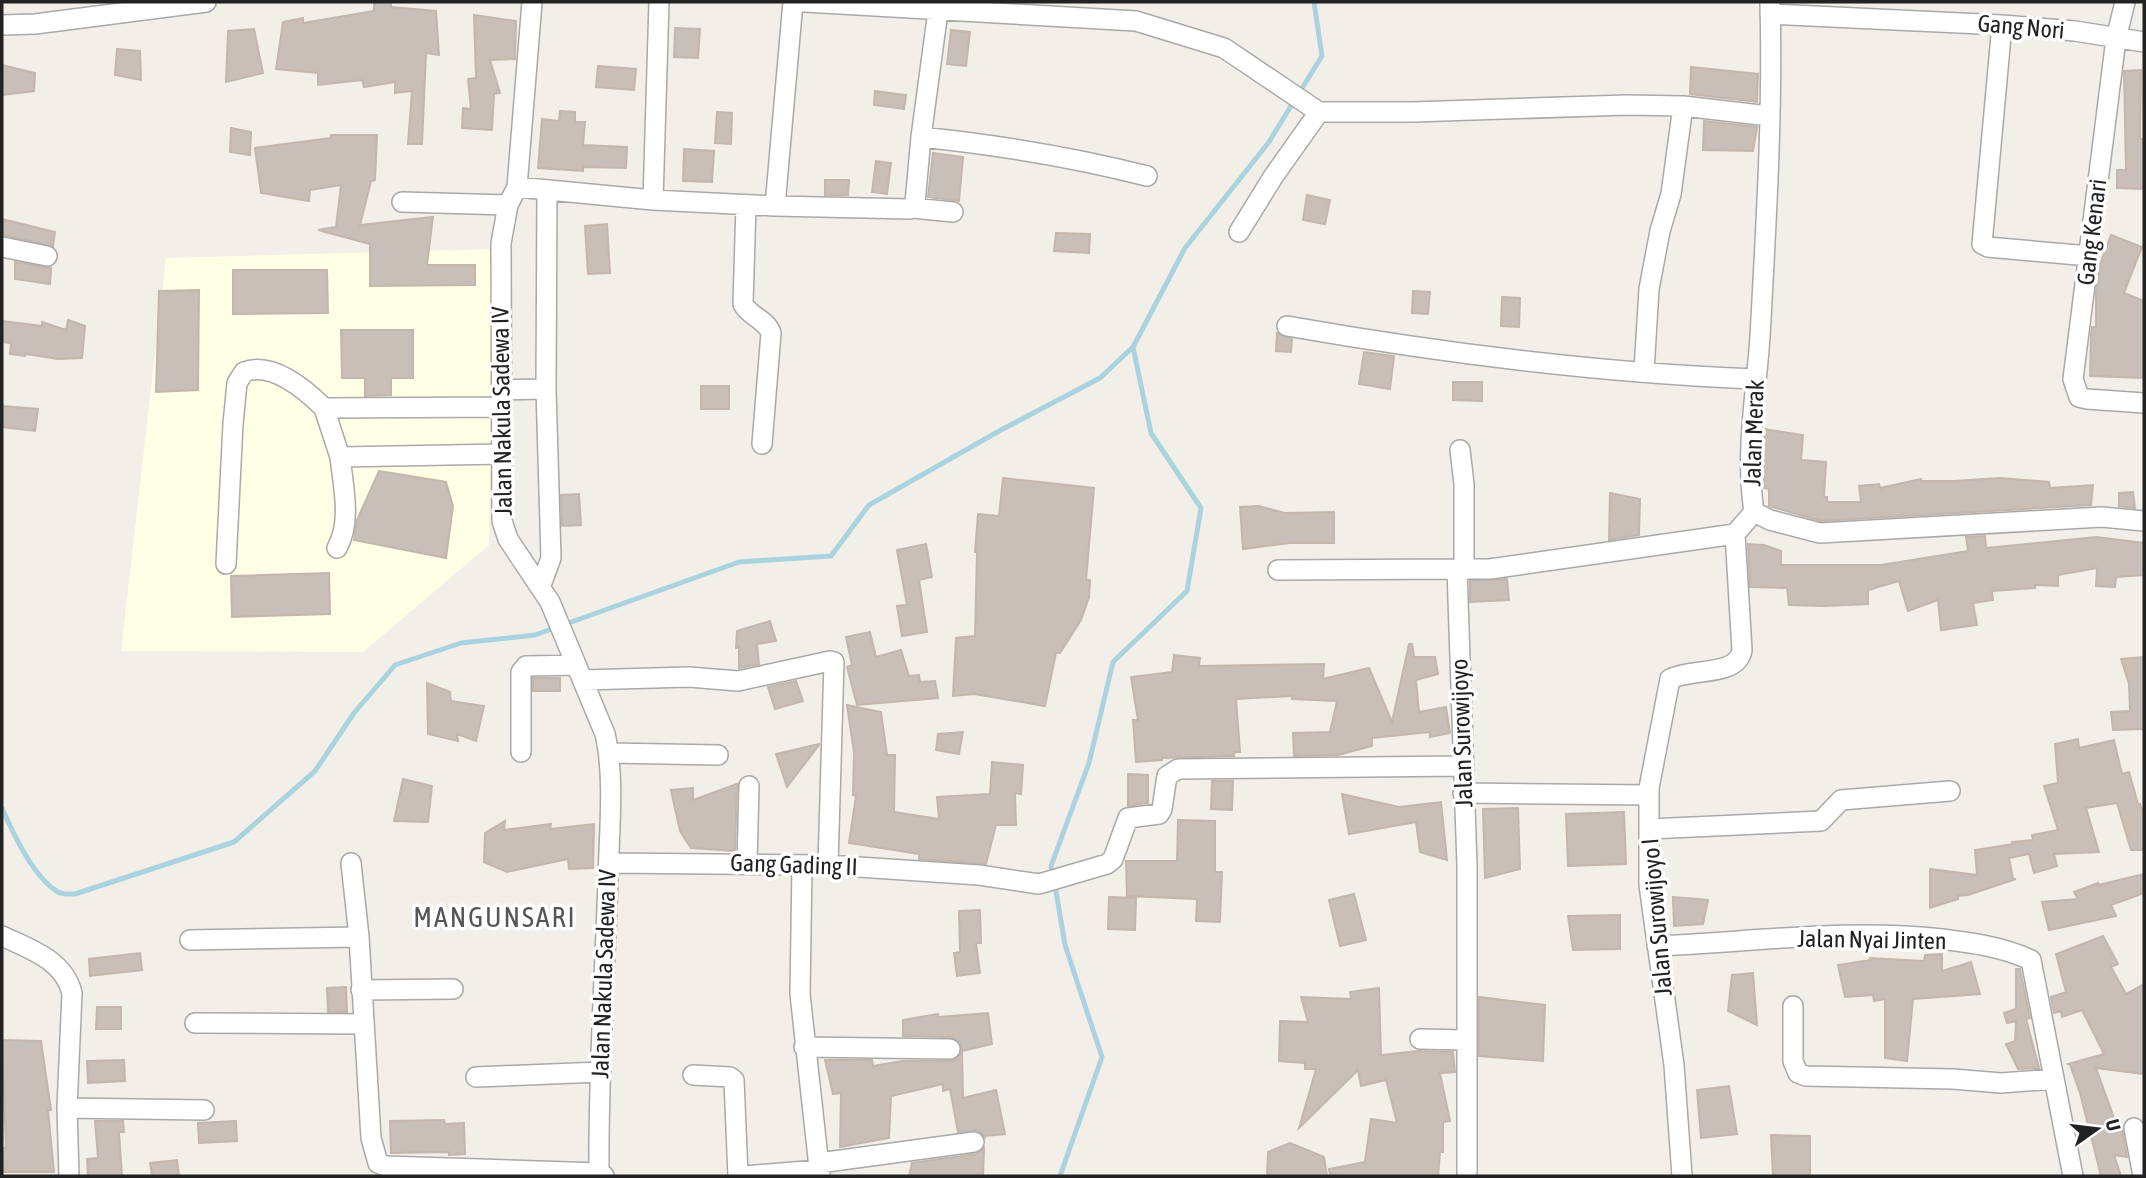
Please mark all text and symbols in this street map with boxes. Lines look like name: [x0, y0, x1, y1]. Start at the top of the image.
street label: Gang Nori: [1976, 9, 2066, 44]
street label: Gang Kenari: [2072, 177, 2111, 287]
street label: Jalan Nakula Sadewa IV: [486, 306, 517, 516]
street label: Jalan Merak: [1738, 379, 1769, 487]
street label: Jalan Surowijoyo: [1445, 658, 1478, 808]
street label: Jalan Surowijoyo I: [1636, 837, 1677, 997]
street label: Gang Gading II: [730, 849, 858, 880]
street label: Jalan Nakula Sadewa IV: [586, 869, 621, 1079]
district label: MANGUNSARI: [413, 901, 577, 933]
street label: Jalan Nyai Jinten: [1797, 925, 1947, 954]
north arrow: [2062, 1094, 2132, 1164]
text: U: [2101, 1117, 2126, 1133]

